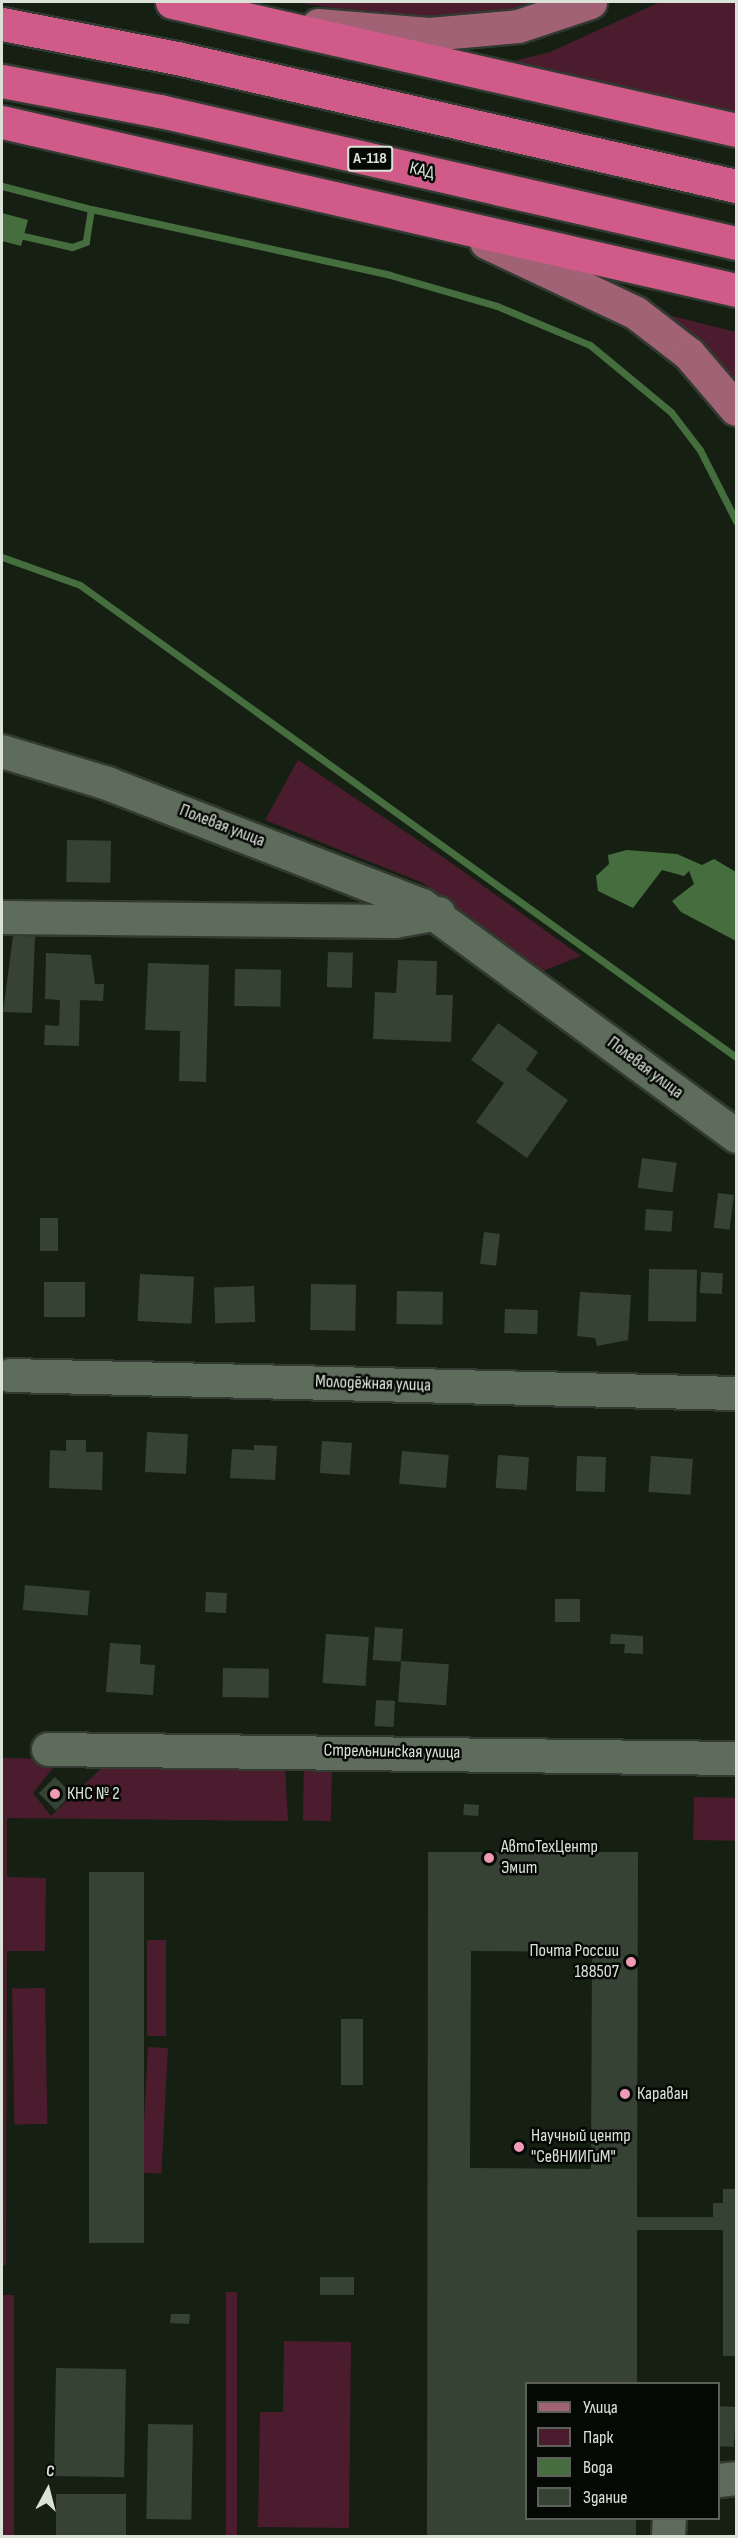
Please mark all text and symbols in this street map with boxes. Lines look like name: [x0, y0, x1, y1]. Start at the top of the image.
road number: А-118: [346, 146, 394, 172]
street label: КАД: [407, 158, 437, 184]
street label: Полевая улица: [176, 800, 268, 852]
street label: Полевая улица: [603, 1032, 687, 1104]
street label: Молодёжная улица: [315, 1371, 431, 1397]
street label: Стрельнинская улица: [324, 1740, 460, 1764]
place label: КНС № 2: [67, 1783, 120, 1805]
marker: КНС № 2: [48, 1787, 62, 1801]
place label: АвтоТехЦентр Эмит: [501, 1837, 598, 1880]
marker: АвтоТехЦентр Эмит: [482, 1851, 496, 1865]
place label: Почта России 188507: [529, 1941, 619, 1984]
marker: Почта России 188507: [624, 1955, 638, 1969]
place label: Караван: [637, 2083, 688, 2105]
marker: Караван: [618, 2087, 632, 2101]
place label: Научный центр "СевНИИГиМ": [531, 2126, 631, 2168]
marker: Научный центр "СевНИИГиМ": [512, 2140, 526, 2154]
legend: [525, 2382, 720, 2520]
text: Улица: [583, 2397, 618, 2418]
text: Парк: [583, 2427, 613, 2448]
text: Вода: [583, 2457, 613, 2478]
north arrow: [18, 2460, 78, 2520]
text: С: [45, 2462, 55, 2482]
text: Здание: [583, 2487, 628, 2508]

